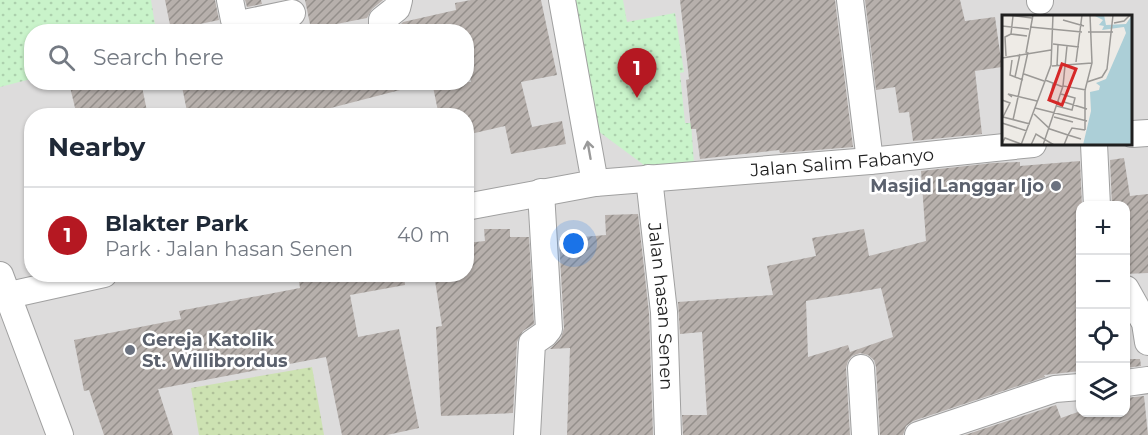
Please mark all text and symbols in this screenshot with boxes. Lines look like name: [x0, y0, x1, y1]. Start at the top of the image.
inset map: [1002, 15, 1133, 146]
search box: [24, 24, 474, 90]
icon: search: [45, 41, 78, 74]
text: Search here: [93, 44, 224, 71]
pin: 1: [618, 48, 656, 98]
text: Nearby: [48, 131, 145, 163]
one-way arrow: [583, 141, 594, 160]
street label: Jalan Salim Fabanyo: [748, 143, 935, 182]
place label: Masjid Langgar Ijo: [870, 175, 1044, 197]
marker: Masjid Langgar Ijo: [1049, 179, 1063, 193]
map controls: [1076, 201, 1130, 417]
button: +: [1076, 201, 1130, 255]
text: Blakter Park: [105, 210, 248, 237]
street label: Jalan hasan Senen: [643, 220, 678, 391]
text: 1: [64, 223, 71, 247]
text: 40 m: [397, 223, 450, 247]
your location: [559, 229, 588, 258]
text: Park · Jalan hasan Senen: [105, 237, 353, 261]
button: −: [1076, 255, 1130, 309]
button: locate: [1076, 309, 1130, 363]
place label: Gereja Katolik St. Willibrordus: [142, 329, 288, 372]
marker: Gereja Katolik St. Willibrordus: [123, 343, 137, 357]
button: layers: [1076, 363, 1130, 417]

